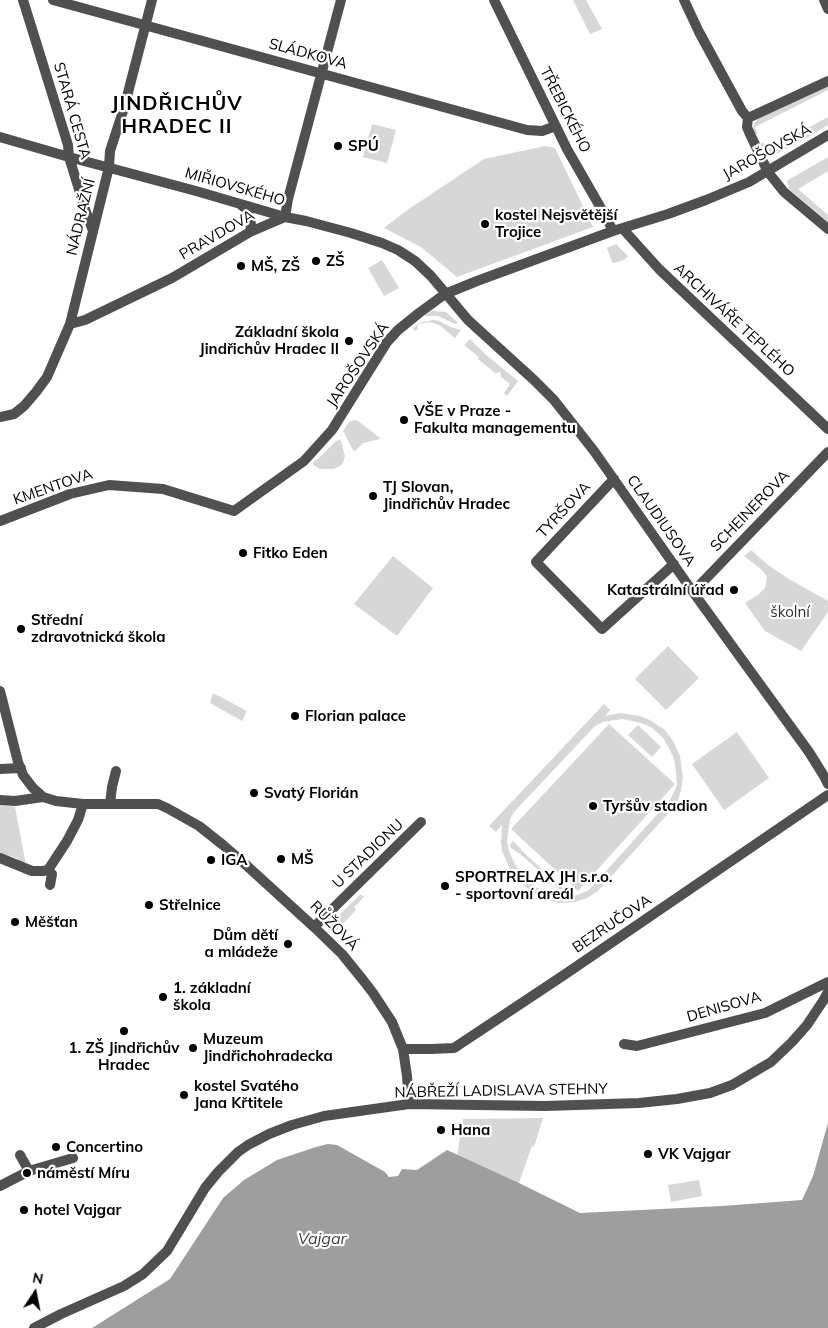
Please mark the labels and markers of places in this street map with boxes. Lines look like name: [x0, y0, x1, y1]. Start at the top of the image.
place label: SPÚ: [348, 137, 379, 155]
marker: SPÚ: [332, 140, 344, 152]
place label: kostel Nejsvětější Trojice: [495, 206, 618, 241]
marker: kostel Nejsvětější Trojice: [479, 218, 491, 230]
place label: ZŠ: [326, 252, 345, 270]
marker: ZŠ: [310, 255, 322, 267]
place label: MŠ, ZŠ: [251, 257, 300, 275]
marker: MŠ, ZŠ: [235, 260, 247, 272]
place label: Základní škola Jindřichův Hradec II: [199, 323, 339, 358]
marker: Základní škola Jindřichův Hradec II: [343, 335, 355, 347]
place label: VŠE v Praze - Fakulta managementu: [414, 402, 576, 437]
marker: VŠE v Praze - Fakulta managementu: [398, 414, 410, 426]
place label: TJ Slovan, Jindřichův Hradec: [383, 478, 510, 513]
marker: TJ Slovan, Jindřichův Hradec: [367, 490, 379, 502]
place label: Fitko Eden: [253, 544, 328, 562]
marker: Fitko Eden: [237, 547, 249, 559]
place label: Katastrální úřad: [607, 581, 724, 599]
marker: Katastrální úřad: [728, 584, 740, 596]
place label: Střední zdravotnická škola: [31, 611, 166, 646]
marker: Střední zdravotnická škola: [15, 623, 27, 635]
place label: Florian palace: [305, 707, 406, 725]
marker: Florian palace: [289, 710, 301, 722]
place label: Svatý Florián: [264, 784, 358, 802]
marker: Svatý Florián: [248, 787, 260, 799]
place label: Tyršův stadion: [603, 797, 708, 815]
marker: Tyršův stadion: [587, 800, 599, 812]
place label: MŠ: [291, 850, 314, 868]
place label: IGA: [221, 851, 248, 869]
marker: MŠ: [275, 853, 287, 865]
marker: IGA: [205, 854, 217, 866]
place label: SPORTRELAX JH s.r.o. - sportovní areál: [455, 868, 612, 903]
marker: SPORTRELAX JH s.r.o. - sportovní areál: [439, 880, 451, 892]
place label: Střelnice: [159, 896, 221, 914]
marker: Střelnice: [143, 899, 155, 911]
place label: Měšťan: [25, 913, 78, 931]
marker: Měšťan: [9, 916, 21, 928]
place label: Dům dětí a mládeže: [205, 926, 278, 961]
marker: Dům dětí a mládeže: [282, 938, 294, 950]
place label: 1. základní škola: [173, 979, 251, 1014]
marker: 1. základní škola: [157, 991, 169, 1003]
marker: 1. ZŠ Jindřichův Hradec: [118, 1025, 130, 1037]
place label: Muzeum Jindřichohradecka: [203, 1030, 333, 1065]
place label: 1. ZŠ Jindřichův Hradec: [69, 1039, 179, 1074]
marker: Muzeum Jindřichohradecka: [187, 1042, 199, 1054]
place label: kostel Svatého Jana Křtitele: [194, 1077, 299, 1112]
marker: kostel Svatého Jana Křtitele: [178, 1089, 190, 1101]
place label: Hana: [451, 1121, 490, 1139]
marker: Hana: [435, 1124, 447, 1136]
place label: Concertino: [66, 1138, 143, 1156]
marker: Concertino: [50, 1141, 62, 1153]
place label: VK Vajgar: [658, 1145, 731, 1163]
marker: VK Vajgar: [642, 1148, 654, 1160]
place label: náměstí Míru: [37, 1164, 130, 1182]
marker: náměstí Míru: [21, 1167, 33, 1179]
place label: hotel Vajgar: [34, 1201, 121, 1219]
marker: hotel Vajgar: [18, 1204, 30, 1216]

